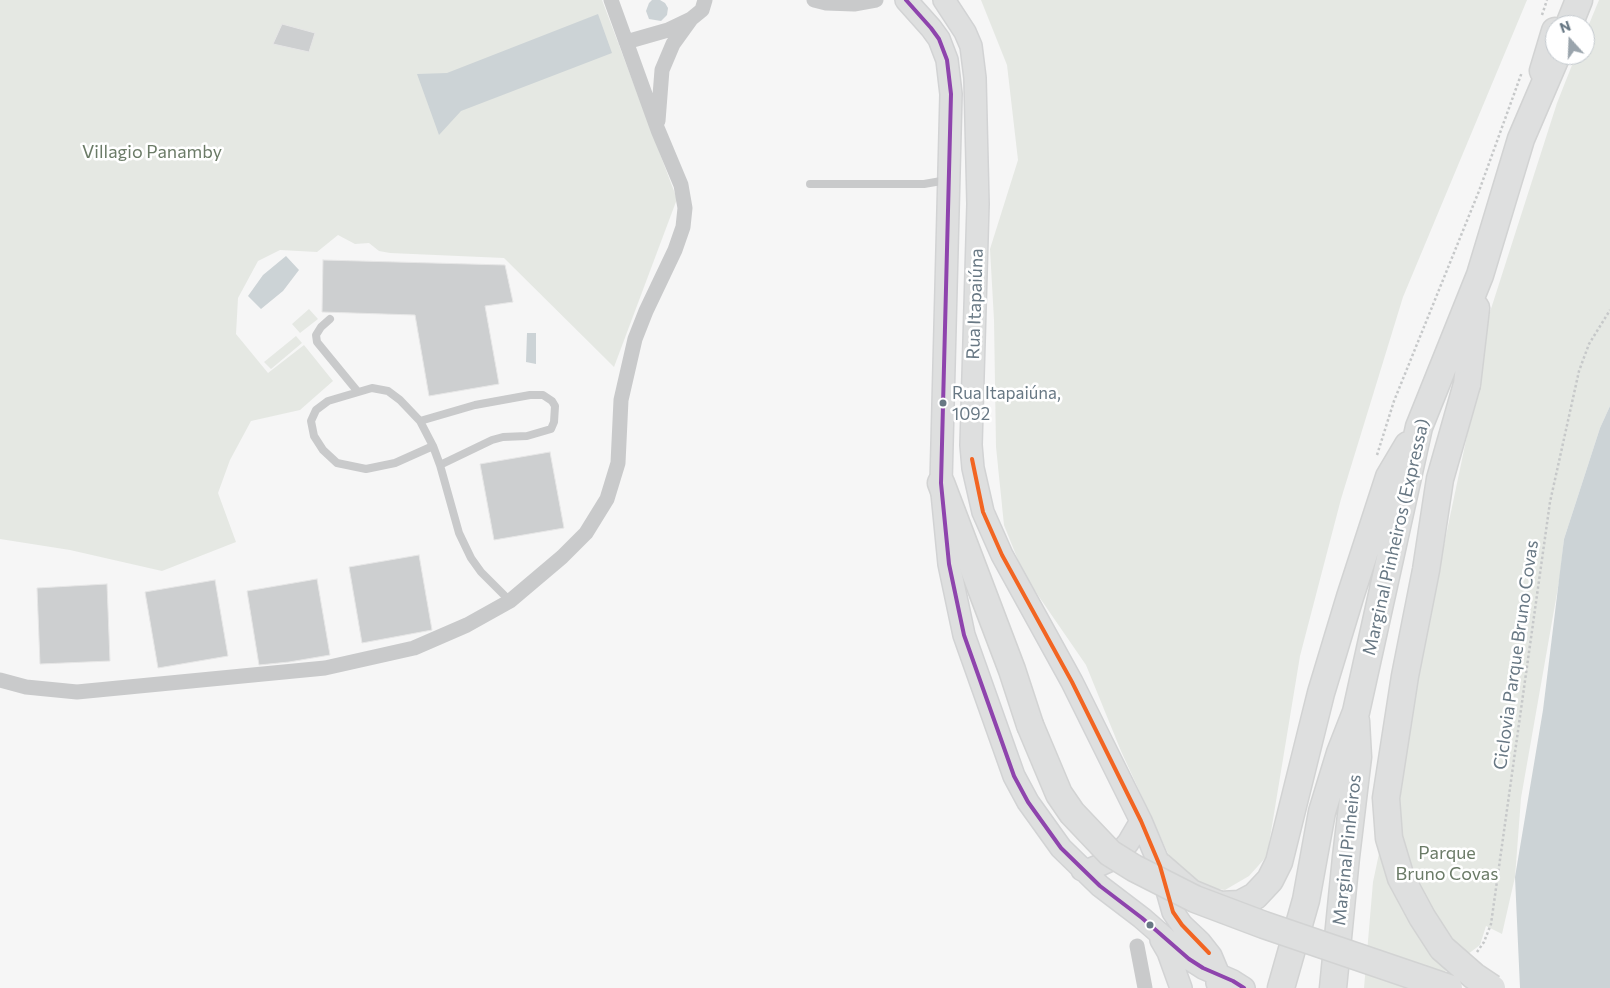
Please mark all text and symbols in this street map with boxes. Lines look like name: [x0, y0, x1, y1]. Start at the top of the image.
north arrow: [1545, 15, 1595, 65]
text: N: [1557, 17, 1573, 36]
park label: Villagio Panamby: [82, 141, 222, 163]
street label: Rua Itapaiúna: [962, 248, 988, 360]
place label: Rua Itapaiúna, 1092: [952, 383, 1061, 423]
marker: Rua Itapaiúna, 1092: [938, 398, 948, 408]
street label: Marginal Pinheiros (Expressa): [1358, 416, 1434, 658]
street label: Ciclovia Parque Bruno Covas: [1489, 539, 1543, 771]
street label: Marginal Pinheiros: [1328, 773, 1366, 927]
park label: Parque Bruno Covas: [1396, 842, 1498, 884]
unlabelled marker: [1145, 920, 1155, 930]

